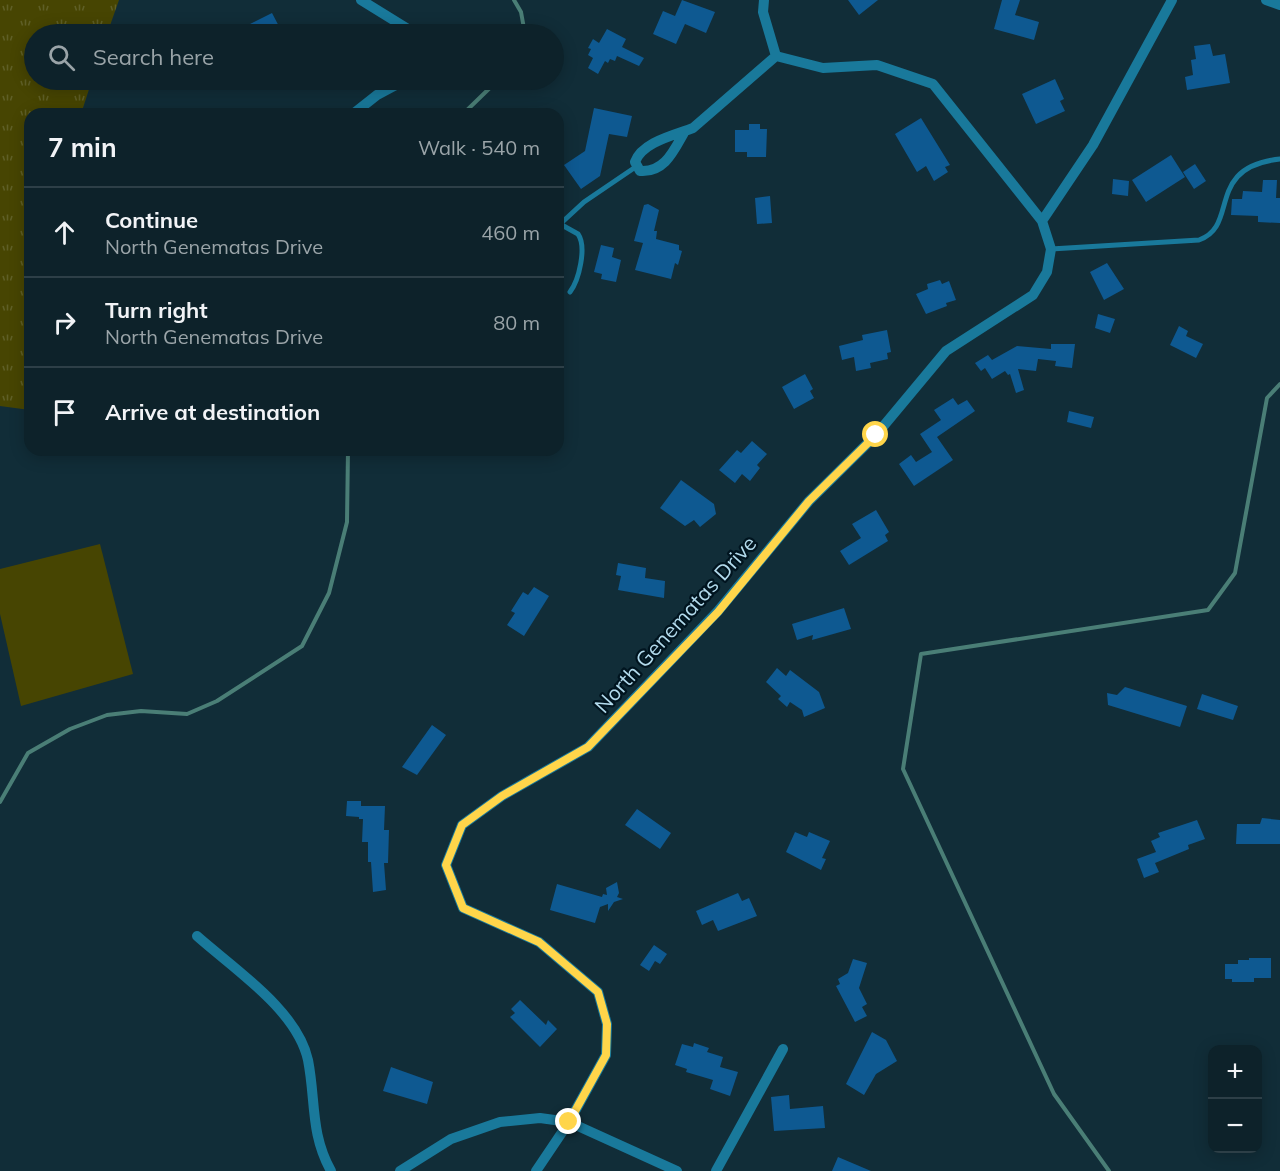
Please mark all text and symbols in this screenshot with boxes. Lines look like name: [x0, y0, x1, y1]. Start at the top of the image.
search box: [24, 24, 564, 90]
icon: search: [45, 41, 78, 74]
text: Search here: [93, 43, 214, 71]
text: 7 min: [48, 131, 117, 164]
text: Walk · 540 m: [418, 135, 540, 160]
text: Continue: [105, 206, 198, 234]
icon: ahead: [48, 216, 81, 249]
text: 460 m: [481, 220, 540, 245]
text: North Genematas Drive: [105, 234, 323, 259]
text: Turn right: [105, 296, 208, 324]
icon: right: [48, 306, 81, 339]
text: 80 m: [493, 310, 540, 335]
text: North Genematas Drive: [105, 324, 323, 349]
icon: arrive: [48, 396, 81, 429]
text: Arrive at destination: [105, 398, 320, 426]
route start: [862, 421, 888, 447]
street label: North Genematas Drive: [589, 530, 761, 718]
map controls: [1208, 1045, 1262, 1153]
button: +: [1208, 1045, 1262, 1099]
button: −: [1208, 1099, 1262, 1153]
route end: [555, 1108, 581, 1134]

